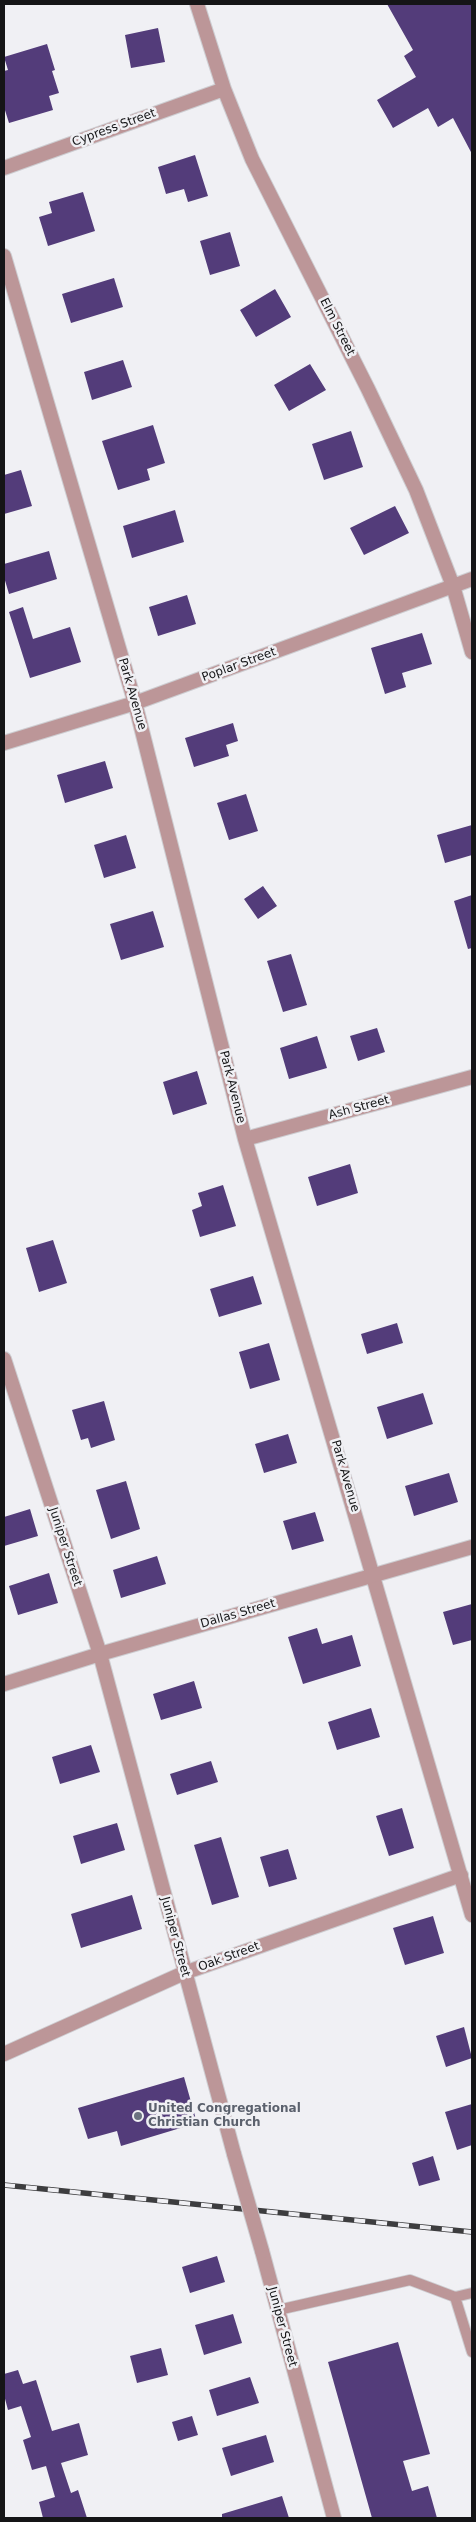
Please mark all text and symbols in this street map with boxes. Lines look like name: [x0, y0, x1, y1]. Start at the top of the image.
street label: Cypress Street: [70, 106, 158, 150]
street label: Elm Street: [316, 296, 358, 358]
street label: Poplar Street: [200, 645, 278, 685]
street label: Park Avenue: [115, 656, 149, 732]
street label: Park Avenue: [216, 1049, 248, 1125]
street label: Ash Street: [327, 1093, 391, 1123]
street label: Park Avenue: [328, 1438, 362, 1514]
street label: Juniper Street: [45, 1506, 85, 1588]
street label: Dallas Street: [199, 1596, 277, 1632]
street label: Juniper Street: [157, 1895, 193, 1979]
street label: Oak Street: [196, 1939, 262, 1975]
place label: United Congregational Christian Church: [148, 2102, 301, 2130]
marker: United Congregational Christian Church: [132, 2110, 144, 2122]
street label: Juniper Street: [264, 2285, 300, 2369]

